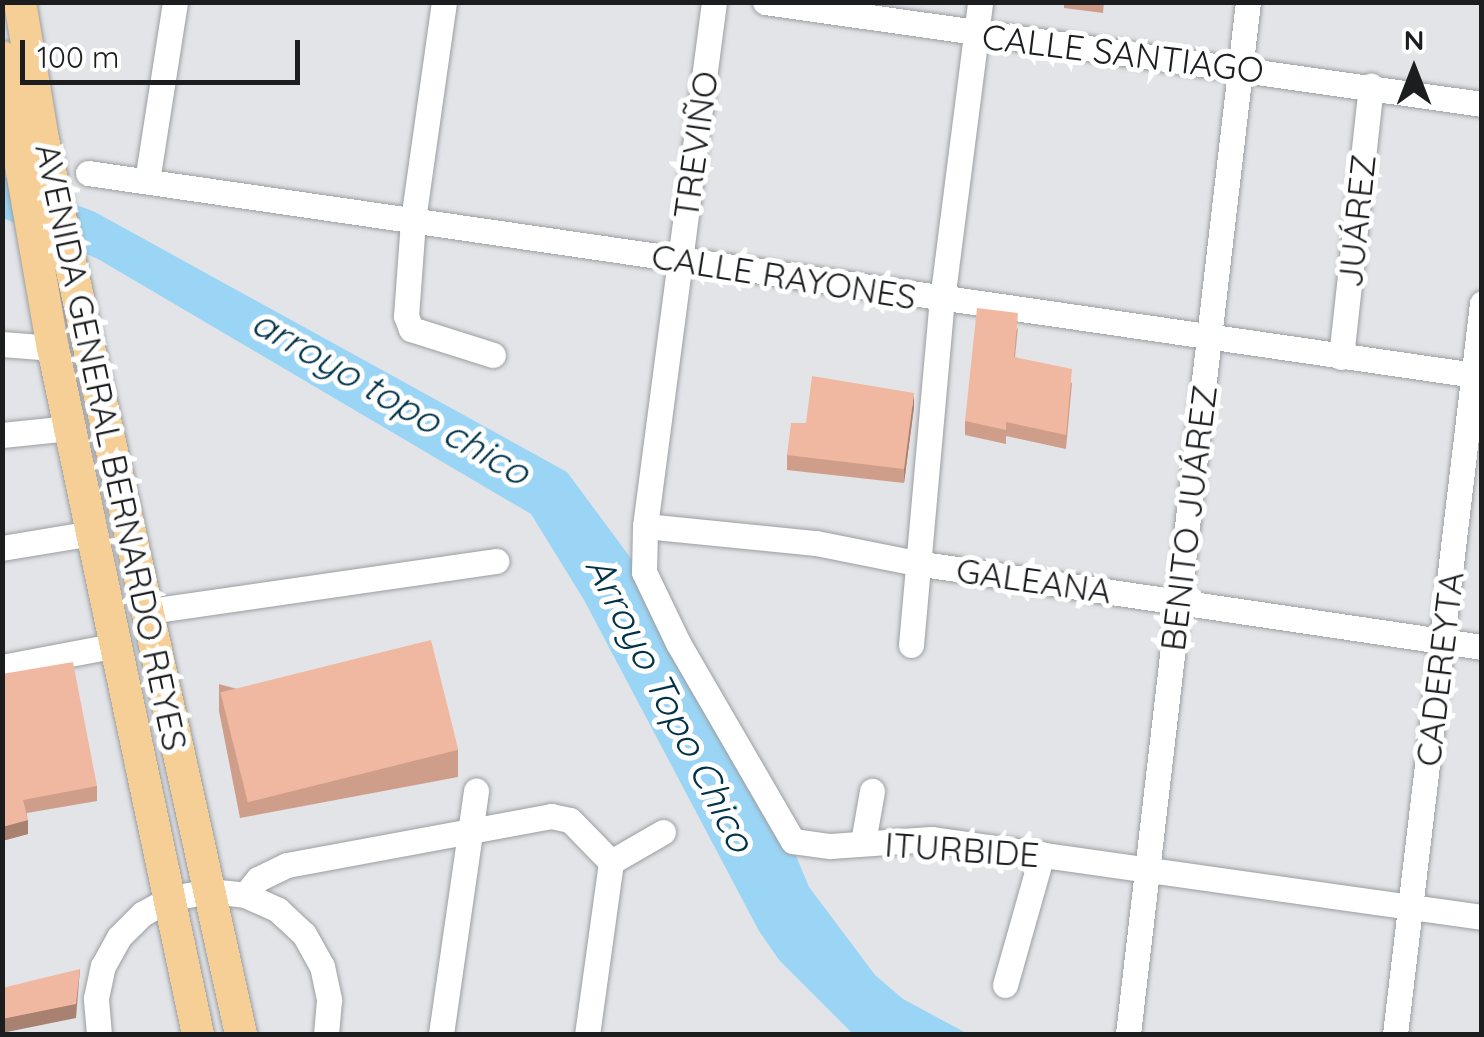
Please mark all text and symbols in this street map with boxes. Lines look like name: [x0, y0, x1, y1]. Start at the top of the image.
street label: CALLE SANTIAGO: [980, 15, 1266, 91]
scale bar: [25, 20, 305, 82]
north arrow: [1364, 20, 1464, 120]
text: N: [1404, 22, 1424, 57]
text: 100 m: [37, 38, 119, 76]
street label: TREVIÑO: [664, 68, 726, 222]
street label: AVENIDA GENERAL BERNARDO REYES: [27, 140, 197, 754]
street label: JUÁREZ: [1328, 152, 1384, 290]
street label: CALLE RAYONES: [649, 234, 919, 318]
water label: arroyo topo chico: [244, 299, 538, 495]
street label: BENITO JUÁREZ: [1151, 383, 1225, 653]
street label: GALEANA: [954, 548, 1114, 612]
water label: Arroyo Topo Chico: [576, 549, 764, 859]
street label: CADEREYTA: [1406, 569, 1472, 769]
street label: ITURBIDE: [883, 823, 1041, 875]

